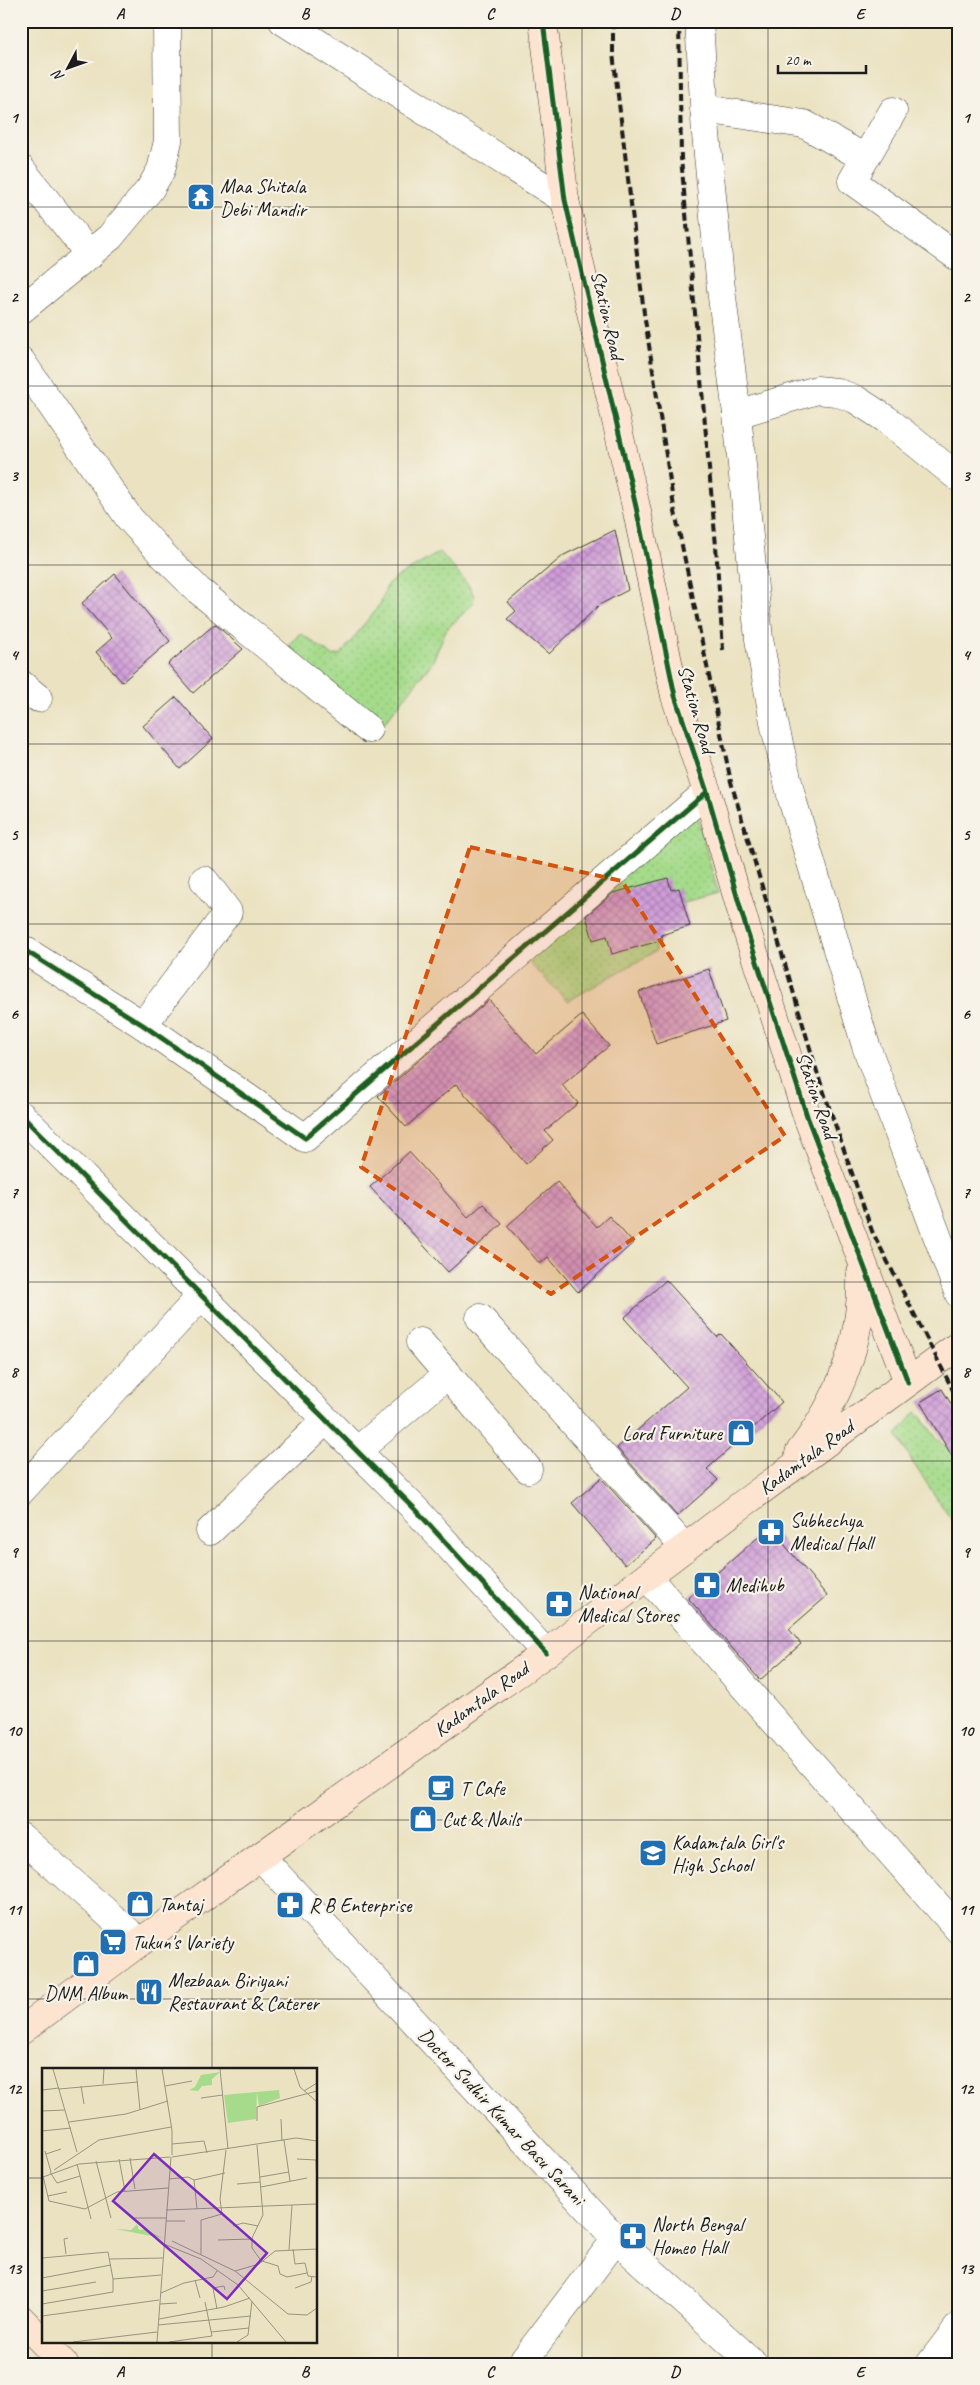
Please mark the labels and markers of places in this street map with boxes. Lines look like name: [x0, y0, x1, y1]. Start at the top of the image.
place label: Maa Shitala Debi Mandir: [220, 174, 308, 222]
temple icon: Maa Shitala Debi Mandir: [186, 182, 216, 212]
shop icon: Lord Furniture: [726, 1418, 756, 1448]
place label: Lord Furniture: [622, 1421, 723, 1446]
place label: Subhechya Medical Hall: [790, 1508, 876, 1556]
pharmacy icon: Subhechya Medical Hall: [756, 1517, 786, 1547]
pharmacy icon: Medihub: [692, 1570, 722, 1600]
place label: Medihub: [726, 1573, 785, 1598]
place label: National Medical Stores: [578, 1580, 680, 1628]
pharmacy icon: National Medical Stores: [544, 1589, 574, 1619]
cafe icon: T Cafe: [426, 1773, 456, 1803]
place label: T Cafe: [460, 1776, 506, 1801]
shop icon: Cut & Nails: [408, 1804, 438, 1834]
place label: Cut & Nails: [442, 1807, 523, 1832]
place label: Kadamtala Girl's High School: [672, 1830, 785, 1878]
school or university icon: Kadamtala Girl's High School: [638, 1838, 668, 1868]
shop icon: Tantaj: [125, 1889, 155, 1919]
pharmacy icon: R B Enterprise: [275, 1890, 305, 1920]
place label: Tantaj: [159, 1892, 205, 1917]
place label: R B Enterprise: [309, 1893, 413, 1918]
supermarket icon: Tukun's Variety: [98, 1927, 128, 1957]
place label: Tukun's Variety: [132, 1930, 235, 1955]
shop icon: DNM Album: [71, 1949, 101, 1979]
place label: Mezbaan Biriyani Restaurant & Caterer: [168, 1968, 320, 2016]
restaurant icon: Mezbaan Biriyani Restaurant & Caterer: [134, 1977, 164, 2007]
place label: DNM Album: [45, 1981, 128, 2006]
place label: North Bengal Homeo Hall: [652, 2212, 747, 2260]
pharmacy icon: North Bengal Homeo Hall: [618, 2221, 648, 2251]

